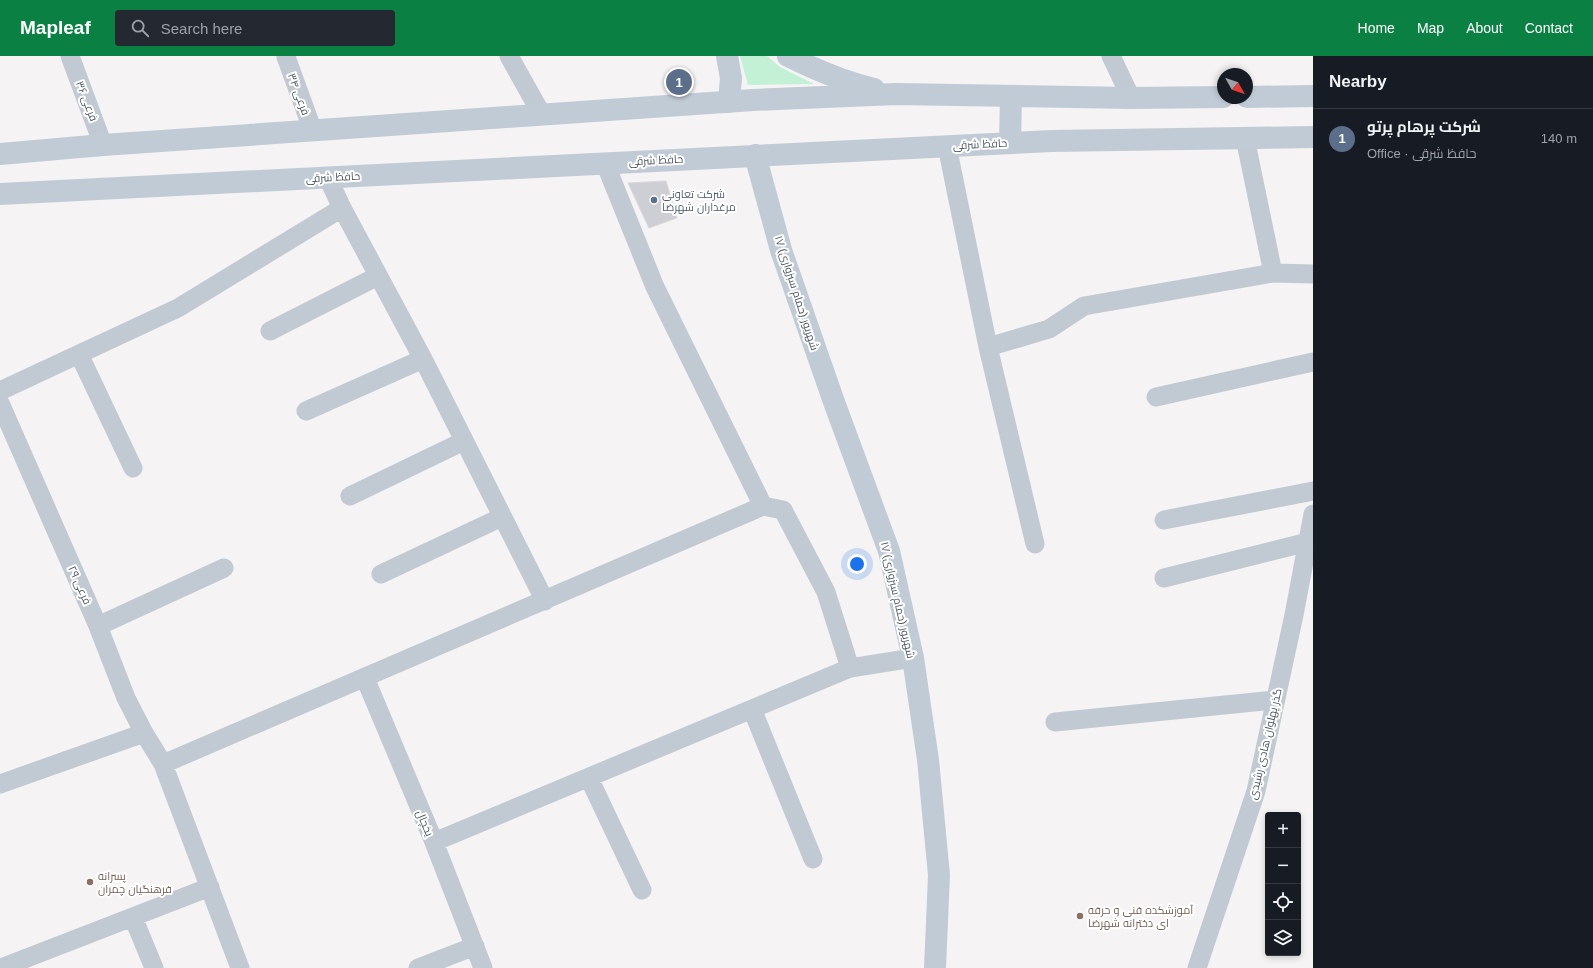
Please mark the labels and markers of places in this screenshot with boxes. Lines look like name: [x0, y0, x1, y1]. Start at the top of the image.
pin: 1: [666, 67, 692, 97]
place label: شرکت تعاونی مرغداران شهرضا: [662, 188, 736, 214]
marker: شرکت تعاونی مرغداران شهرضا: [649, 195, 659, 205]
place label: پسرانه فرهنگیان چمران: [98, 870, 172, 896]
marker: پسرانه فرهنگیان چمران: [85, 877, 95, 887]
place label: آموزشکده فنی و حرفه ای دخترانه شهرضا: [1088, 904, 1193, 930]
marker: آموزشکده فنی و حرفه ای دخترانه شهرضا: [1075, 911, 1085, 921]

